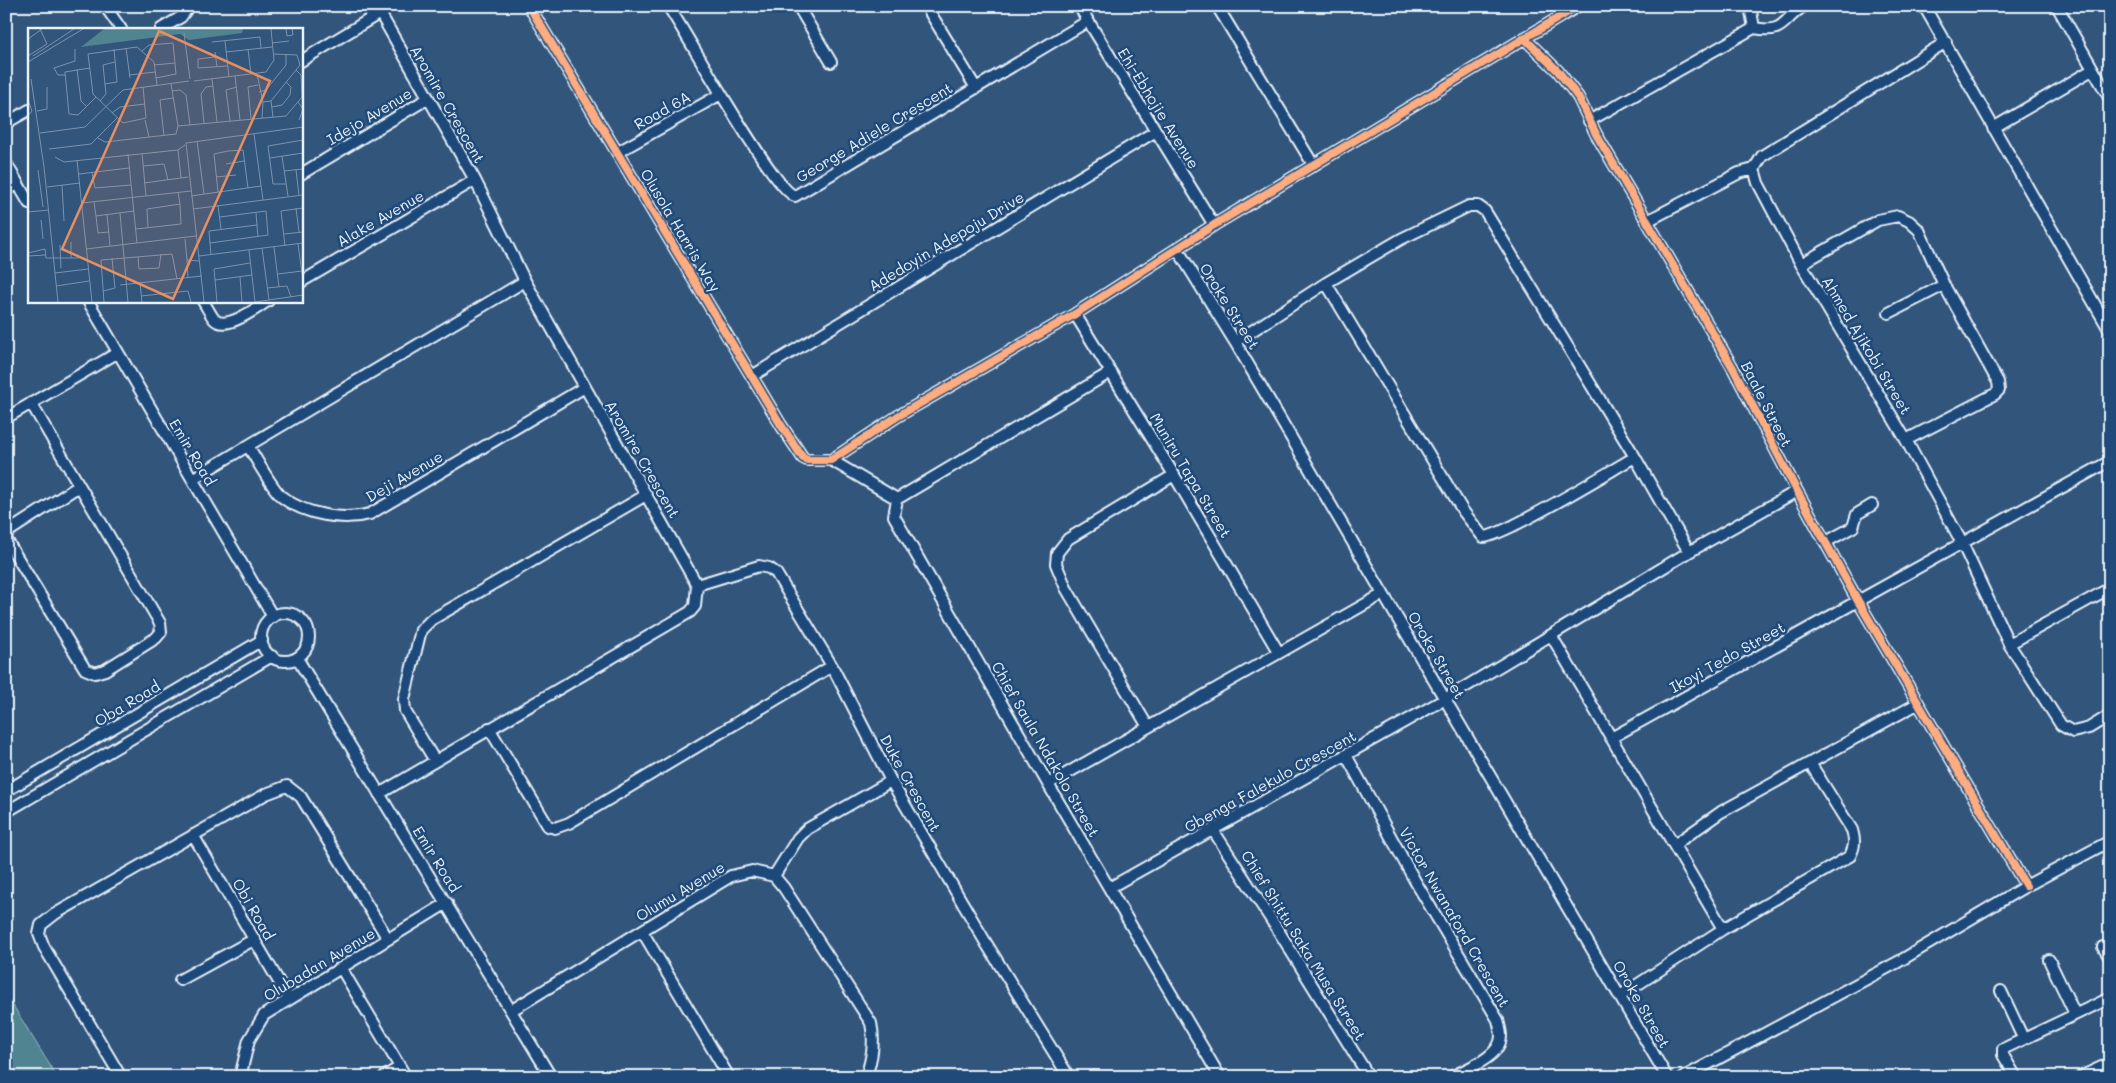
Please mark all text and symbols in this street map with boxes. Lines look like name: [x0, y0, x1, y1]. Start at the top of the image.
inset map: [28, 28, 302, 302]
street label: Aromire Crescent: [406, 41, 490, 167]
street label: Ehi-Ebhojie Avenue: [1114, 44, 1204, 172]
street label: George Adiele Crescent: [792, 77, 956, 187]
street label: Idejo Avenue: [323, 83, 415, 149]
street label: Road 6A: [630, 86, 694, 134]
street label: Olusola Harris Way: [636, 165, 726, 295]
street label: Alake Avenue: [333, 185, 427, 251]
street label: Adedoyin Adepoju Drive: [865, 187, 1027, 295]
street label: Oroke Street: [1196, 259, 1264, 353]
street label: Ahmed Ajikobi Street: [1818, 272, 1916, 418]
street label: Baale Street: [1737, 358, 1797, 450]
street label: Aromire Crescent: [601, 396, 685, 522]
street label: Muniru Tapa Street: [1146, 409, 1236, 541]
street label: Emir Road: [165, 415, 221, 489]
street label: Deji Avenue: [362, 446, 446, 506]
street label: Oroke Street: [1404, 608, 1470, 702]
street label: Ikoyi Tedo Street: [1666, 617, 1788, 697]
street label: Chief Saula Ndakolo Street: [987, 658, 1105, 840]
street label: Oba Road: [91, 676, 163, 730]
street label: Gbenga Falekulo Crescent: [1181, 725, 1359, 837]
street label: Duke Crescent: [876, 731, 946, 835]
street label: Emir Road: [409, 822, 465, 896]
street label: Victor Nwanaford Crescent: [1395, 823, 1515, 1011]
street label: Chief Shittu Saka Musa Street: [1237, 846, 1371, 1044]
street label: Olumu Avenue: [632, 856, 728, 926]
street label: Obi Road: [228, 874, 280, 944]
street label: Olubadan Avenue: [260, 923, 378, 1005]
street label: Oroke Street: [1609, 957, 1675, 1051]

